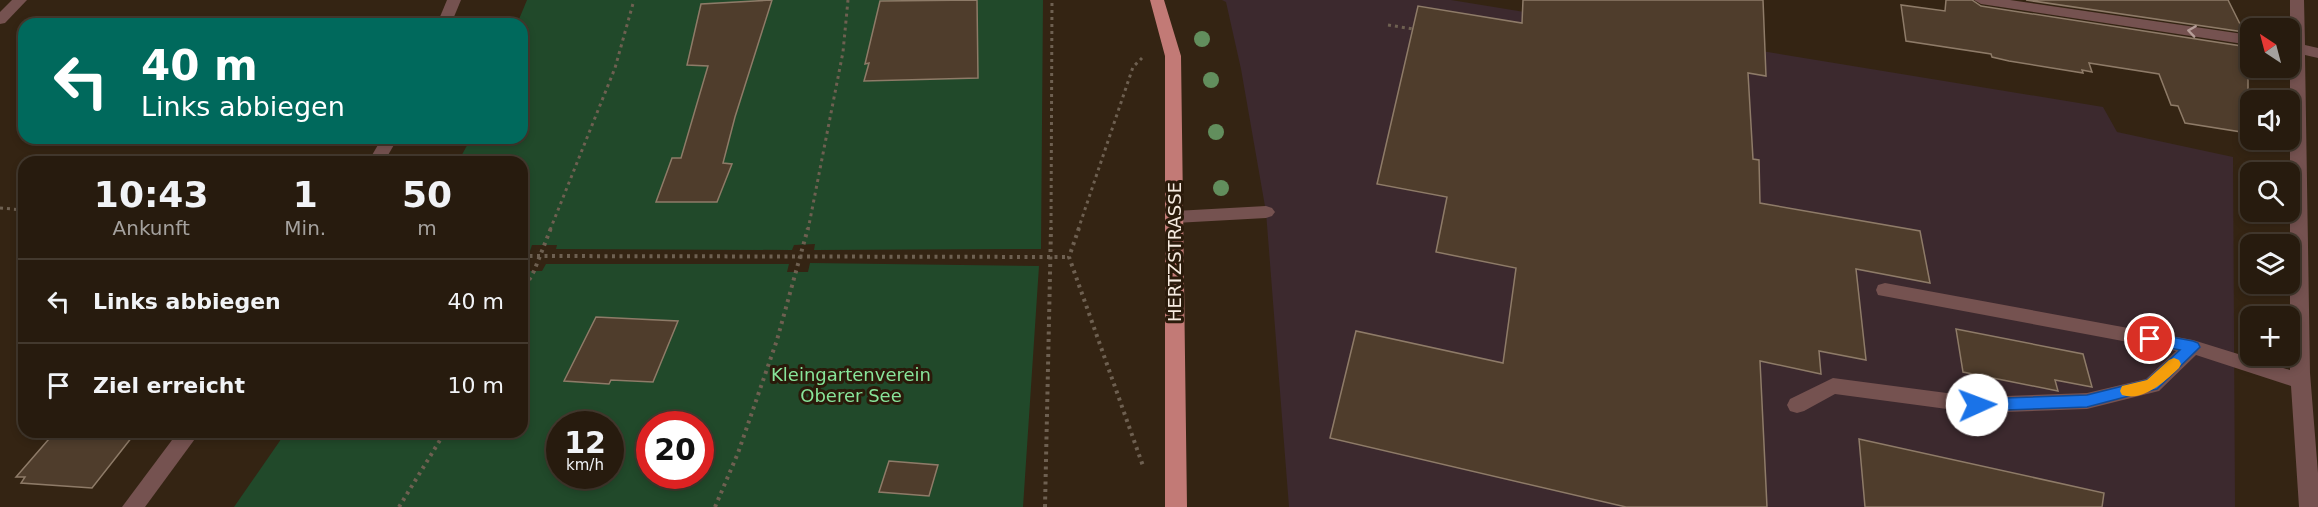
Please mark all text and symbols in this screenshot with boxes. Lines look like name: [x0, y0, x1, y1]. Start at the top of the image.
north arrow: [2240, 18, 2300, 78]
map controls: [2240, 18, 2300, 366]
one-way arrow: [2188, 26, 2197, 38]
text: 40 m: [141, 41, 258, 90]
icon: left: [42, 42, 120, 120]
button: sound: [2240, 90, 2300, 150]
text: Links abbiegen: [141, 91, 345, 122]
button: search: [2240, 162, 2300, 222]
text: 10:43: [94, 174, 208, 215]
text: 1: [293, 174, 318, 215]
text: 50: [402, 174, 452, 215]
street label: HERTZSTRASSE: [1164, 182, 1185, 322]
text: Ankunft: [113, 216, 190, 240]
text: Min.: [284, 216, 326, 240]
text: m: [417, 216, 437, 240]
button: layers: [2240, 234, 2300, 294]
icon: left: [42, 285, 75, 318]
text: Links abbiegen: [93, 289, 281, 314]
text: 40 m: [448, 289, 504, 314]
button: +: [2240, 306, 2300, 366]
pin: [2124, 313, 2175, 364]
icon: arrive: [2133, 322, 2166, 355]
park label: Kleingartenverein Oberer See: [771, 364, 931, 406]
icon: arrive: [42, 369, 75, 402]
text: Ziel erreicht: [93, 373, 245, 398]
text: 10 m: [448, 373, 504, 398]
position arrow: [1945, 373, 2009, 437]
speed limit sign: 20: [636, 411, 714, 489]
text: 12: [564, 425, 606, 460]
text: km/h: [566, 456, 604, 474]

